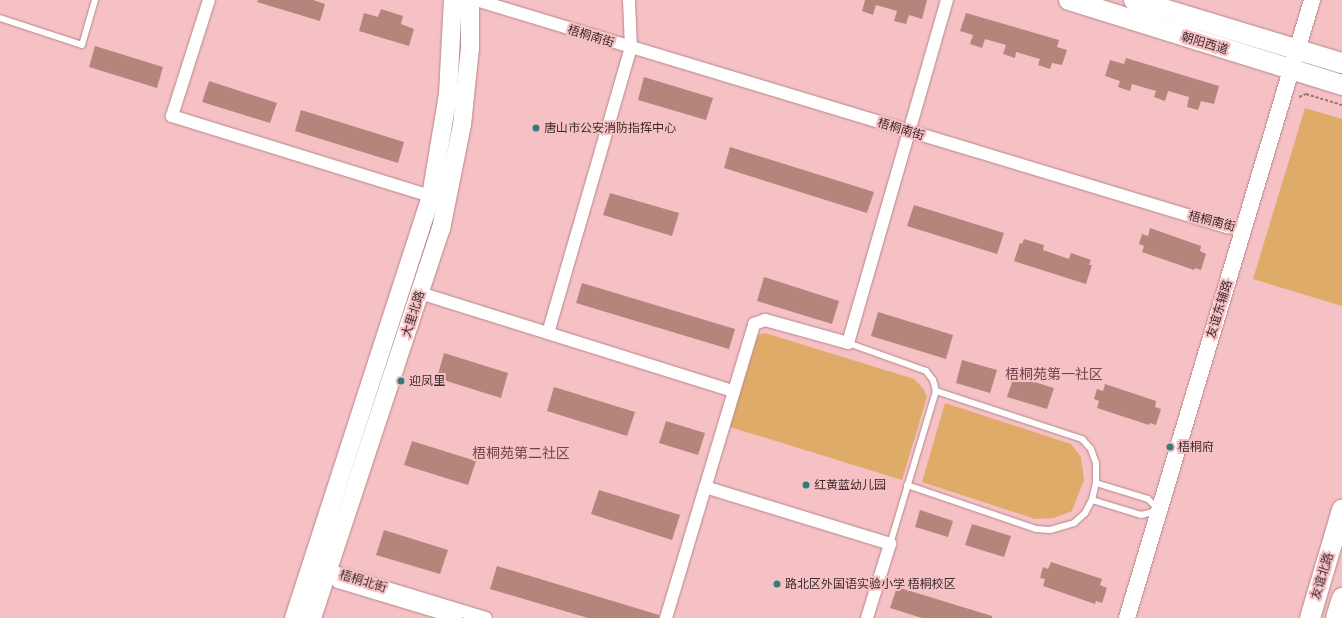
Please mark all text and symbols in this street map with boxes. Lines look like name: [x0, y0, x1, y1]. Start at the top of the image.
street label: 梧桐南街: [566, 22, 616, 50]
street label: 朝阳西道: [1180, 29, 1230, 57]
street label: 梧桐南街: [876, 115, 926, 143]
place label: 唐山市公安消防指挥中心: [544, 121, 676, 135]
marker: 唐山市公安消防指挥中心: [531, 123, 541, 133]
street label: 梧桐南街: [1187, 208, 1237, 234]
street label: 友谊东辅路: [1203, 278, 1235, 340]
street label: 大里北路: [399, 289, 427, 339]
district label: 梧桐苑第一社区: [1005, 366, 1103, 382]
place label: 迎凤里: [409, 374, 445, 388]
marker: 迎凤里: [396, 376, 406, 386]
place label: 梧桐府: [1178, 440, 1214, 454]
marker: 梧桐府: [1165, 442, 1175, 452]
district label: 梧桐苑第二社区: [472, 445, 570, 461]
place label: 红黄蓝幼儿园: [814, 478, 886, 492]
marker: 红黄蓝幼儿园: [801, 480, 811, 490]
street label: 友谊北路: [1308, 551, 1336, 601]
street label: 梧桐北街: [338, 567, 388, 595]
place label: 路北区外国语实验小学 梧桐校区: [785, 577, 956, 591]
marker: 路北区外国语实验小学 梧桐校区: [772, 579, 782, 589]

